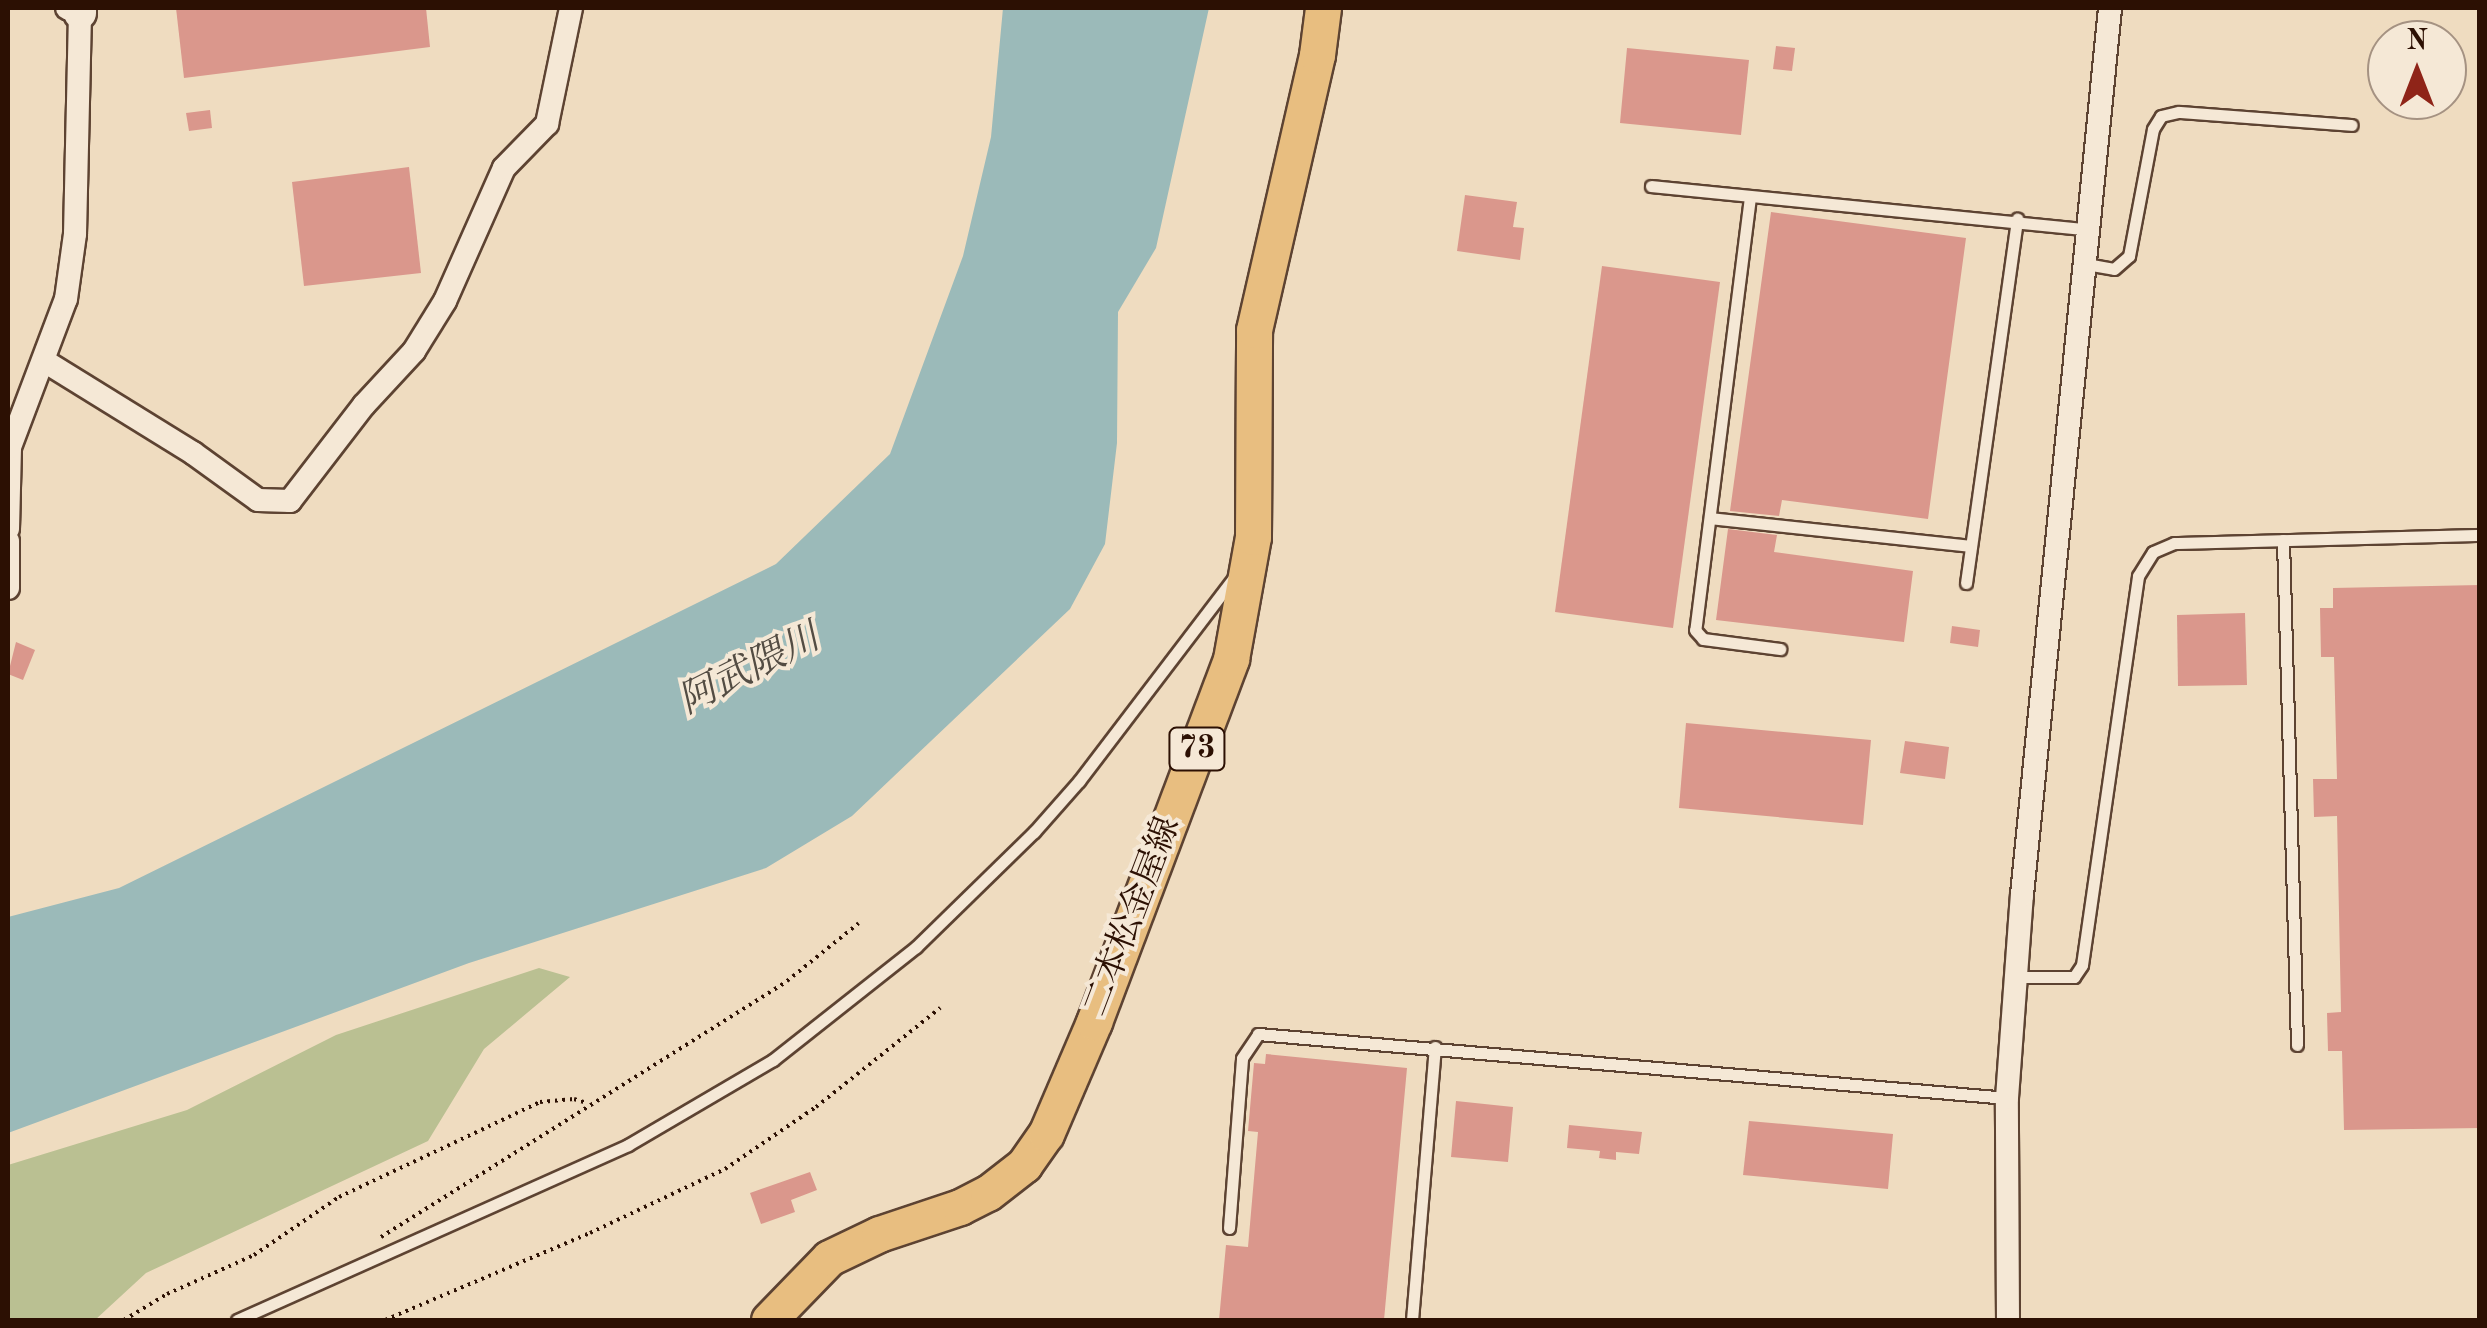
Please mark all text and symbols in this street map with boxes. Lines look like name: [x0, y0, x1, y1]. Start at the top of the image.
north arrow: [2367, 20, 2467, 120]
text: N: [2406, 28, 2428, 56]
water label: 阿武隈川: [672, 616, 828, 726]
road number: 73: [1167, 722, 1227, 776]
street label: 二本松金屋線: [1076, 811, 1190, 1023]

